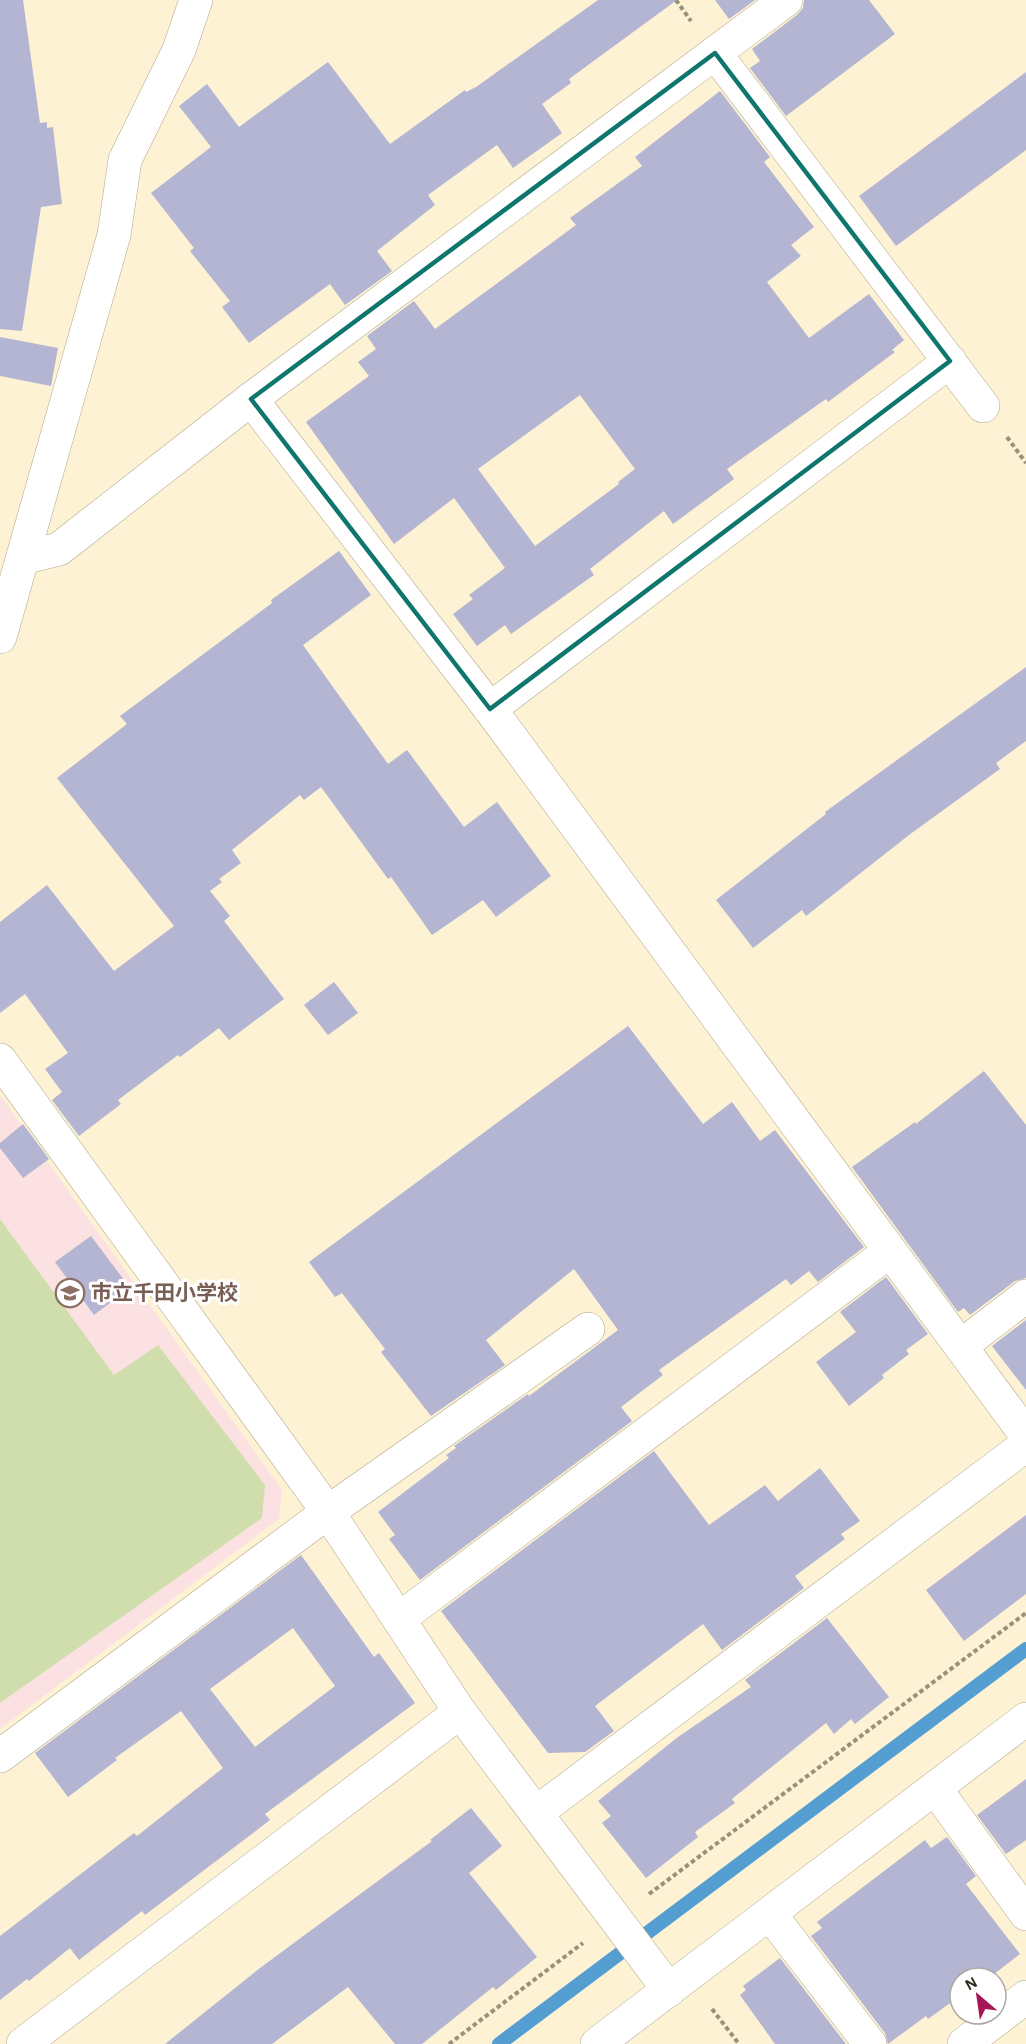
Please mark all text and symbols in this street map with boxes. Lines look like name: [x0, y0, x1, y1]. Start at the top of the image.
school or university icon: 市立千田小学校: [54, 1277, 86, 1309]
place label: 市立千田小学校: [91, 1282, 238, 1304]
north arrow: [948, 1966, 1008, 2026]
text: N: [962, 1974, 980, 1993]

